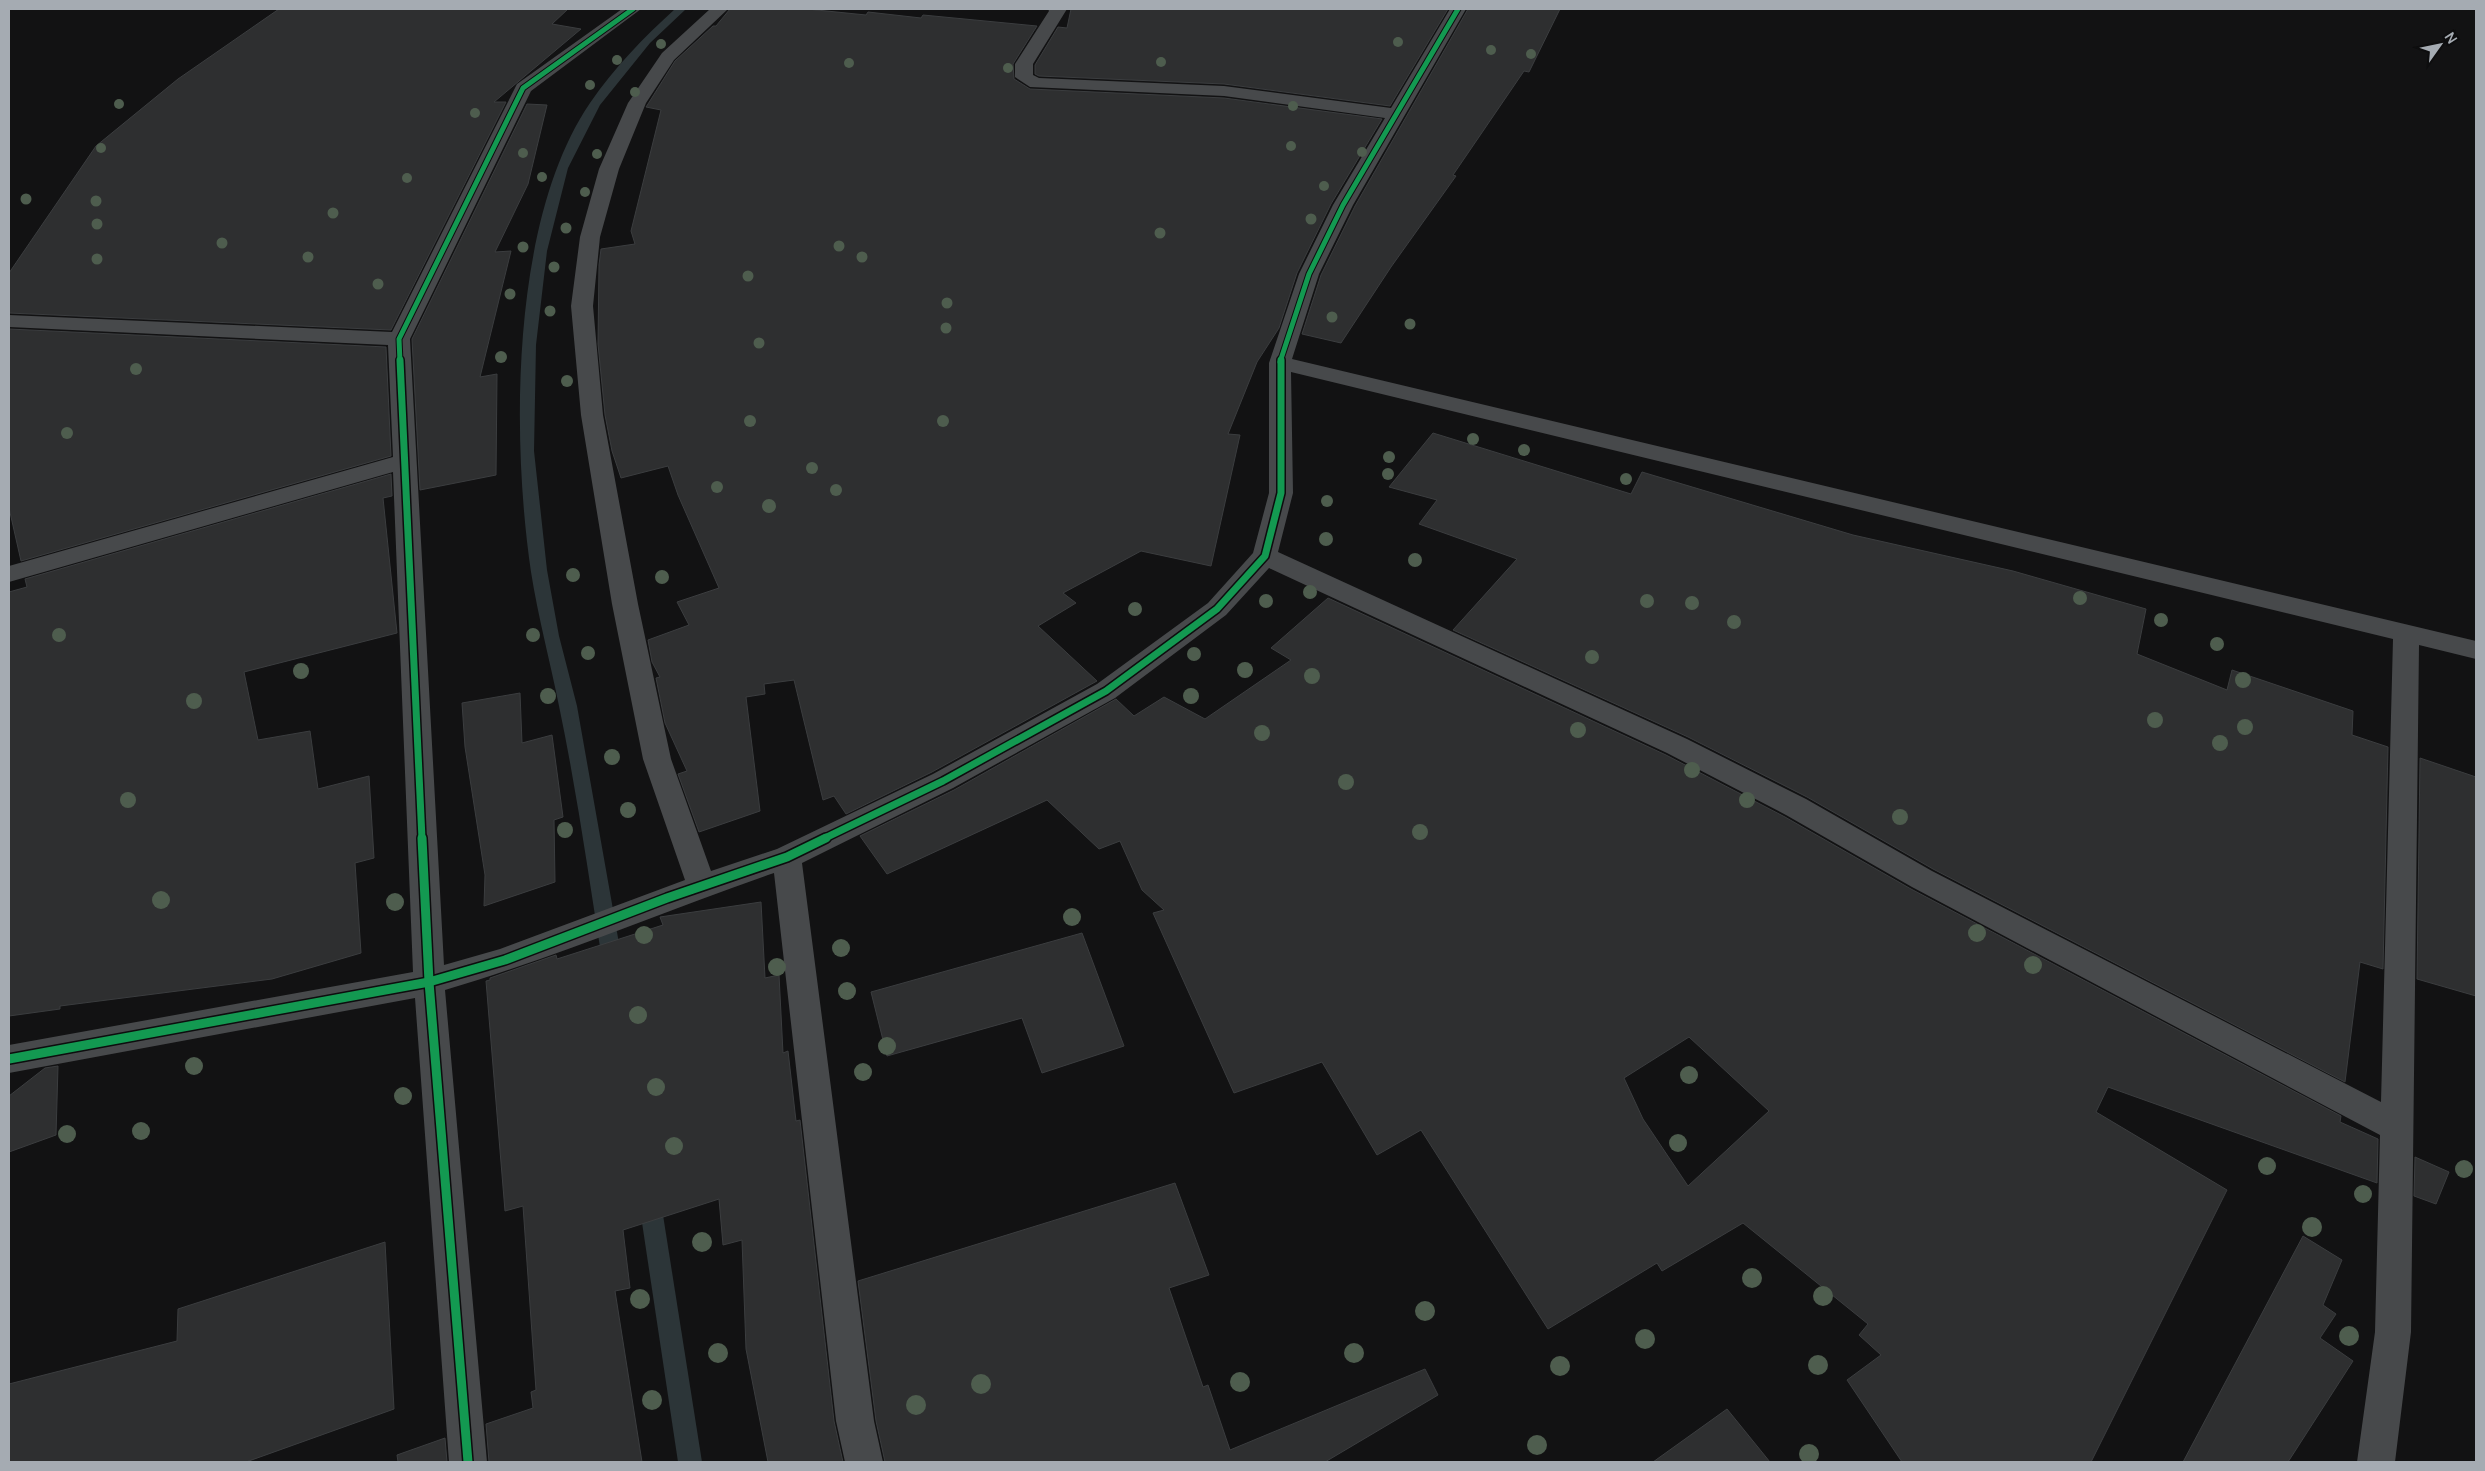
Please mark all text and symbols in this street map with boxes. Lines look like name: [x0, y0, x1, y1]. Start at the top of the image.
north arrow: [2415, 20, 2465, 70]
text: N: [2441, 28, 2462, 47]

